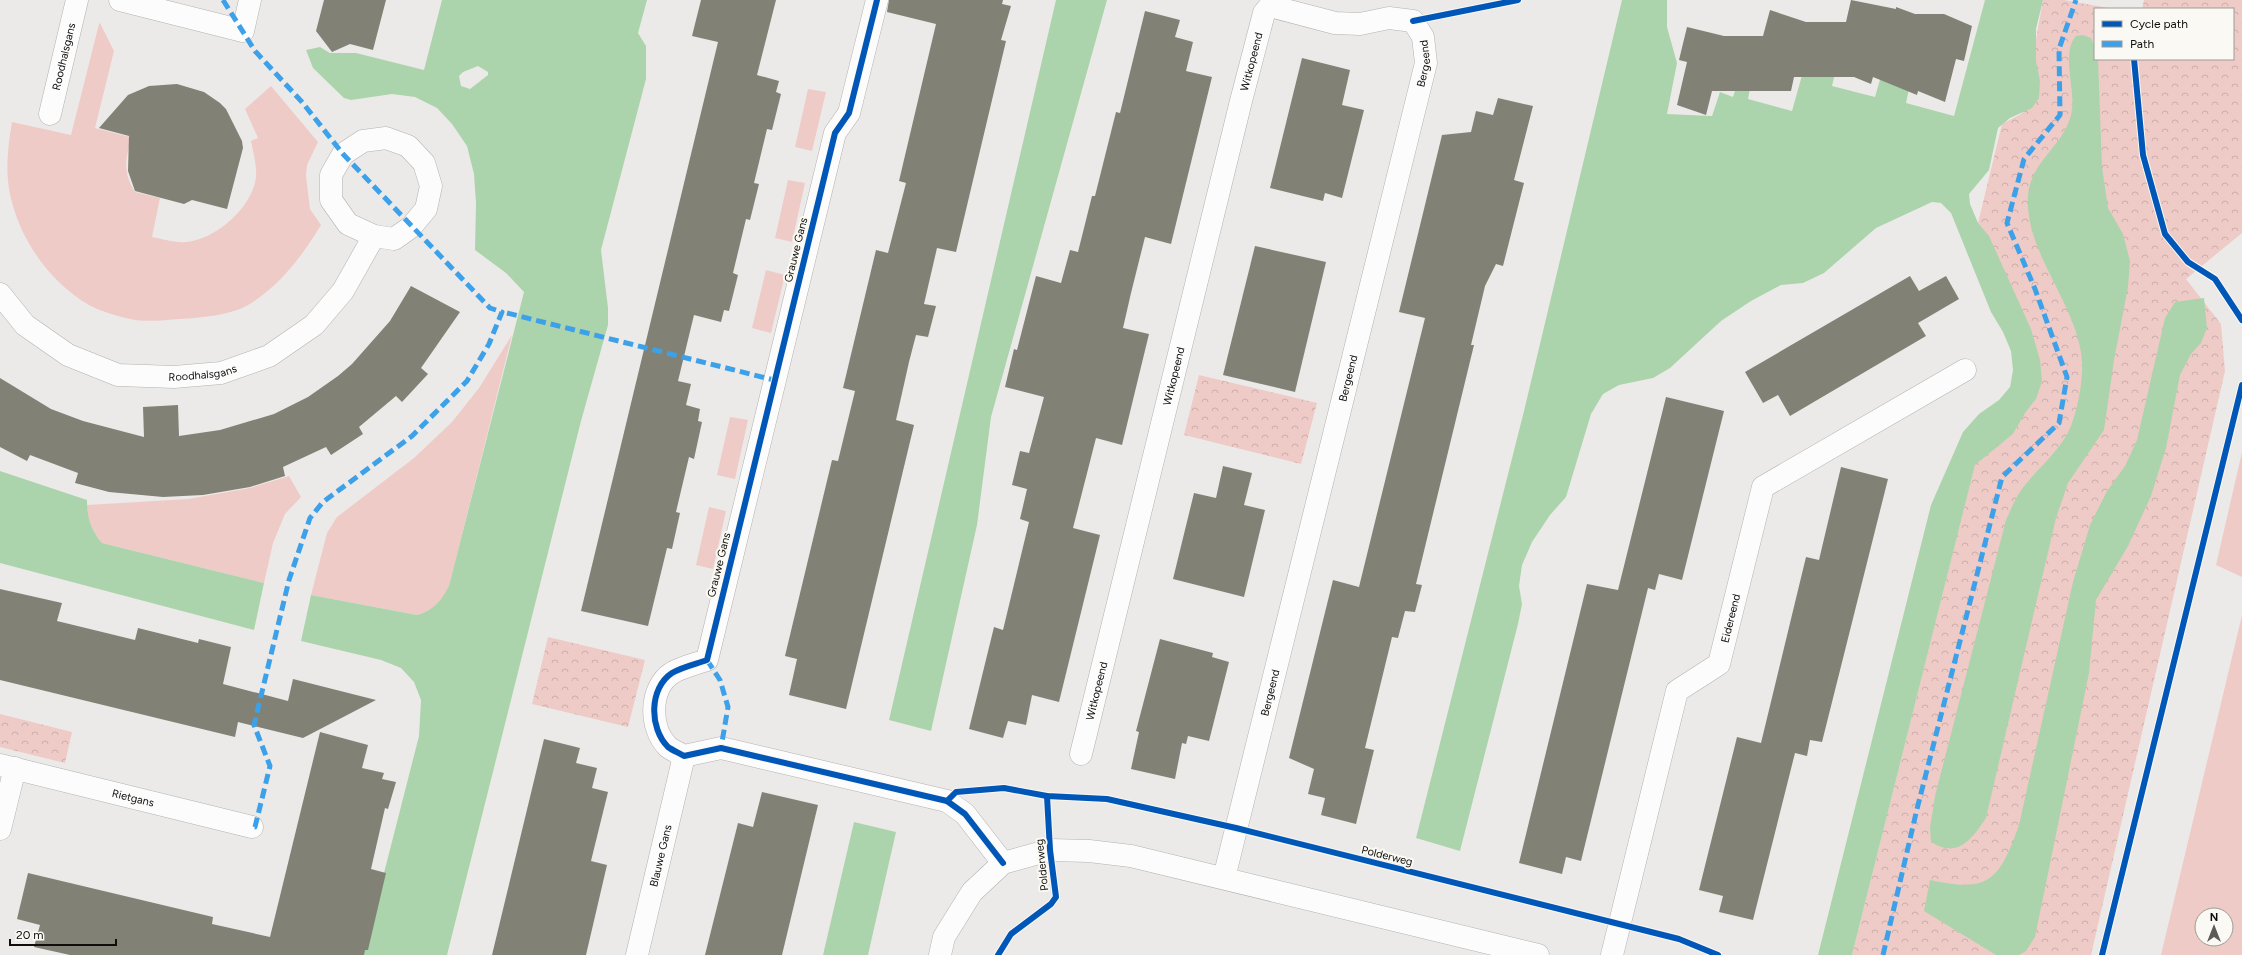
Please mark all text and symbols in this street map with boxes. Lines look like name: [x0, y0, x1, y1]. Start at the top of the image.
legend: [2094, 8, 2234, 60]
text: Cycle path: [2130, 17, 2188, 31]
street label: Roodhalsgans: [49, 22, 78, 92]
street label: Witkopeend: [1237, 31, 1265, 92]
text: Path: [2130, 37, 2154, 51]
street label: Bergeend: [1414, 39, 1433, 88]
street label: Grauwe Gans: [782, 216, 810, 284]
street label: Witkopeend: [1160, 345, 1187, 407]
street label: Bergeend: [1336, 353, 1360, 403]
street label: Roodhalsgans: [168, 361, 238, 384]
street label: Grauwe Gans: [705, 531, 733, 599]
street label: Eidereend: [1718, 592, 1743, 644]
street label: Witkopeend: [1083, 660, 1110, 722]
street label: Bergeend: [1258, 668, 1282, 717]
street label: Rietgans: [111, 786, 155, 809]
street label: Blauwe Gans: [647, 823, 674, 888]
street label: Polderweg: [1033, 838, 1051, 892]
street label: Polderweg: [1360, 843, 1414, 869]
north arrow: [2194, 907, 2234, 947]
text: N: [2210, 911, 2218, 924]
scale bar: [10, 921, 116, 947]
text: 20 m: [16, 928, 44, 942]

